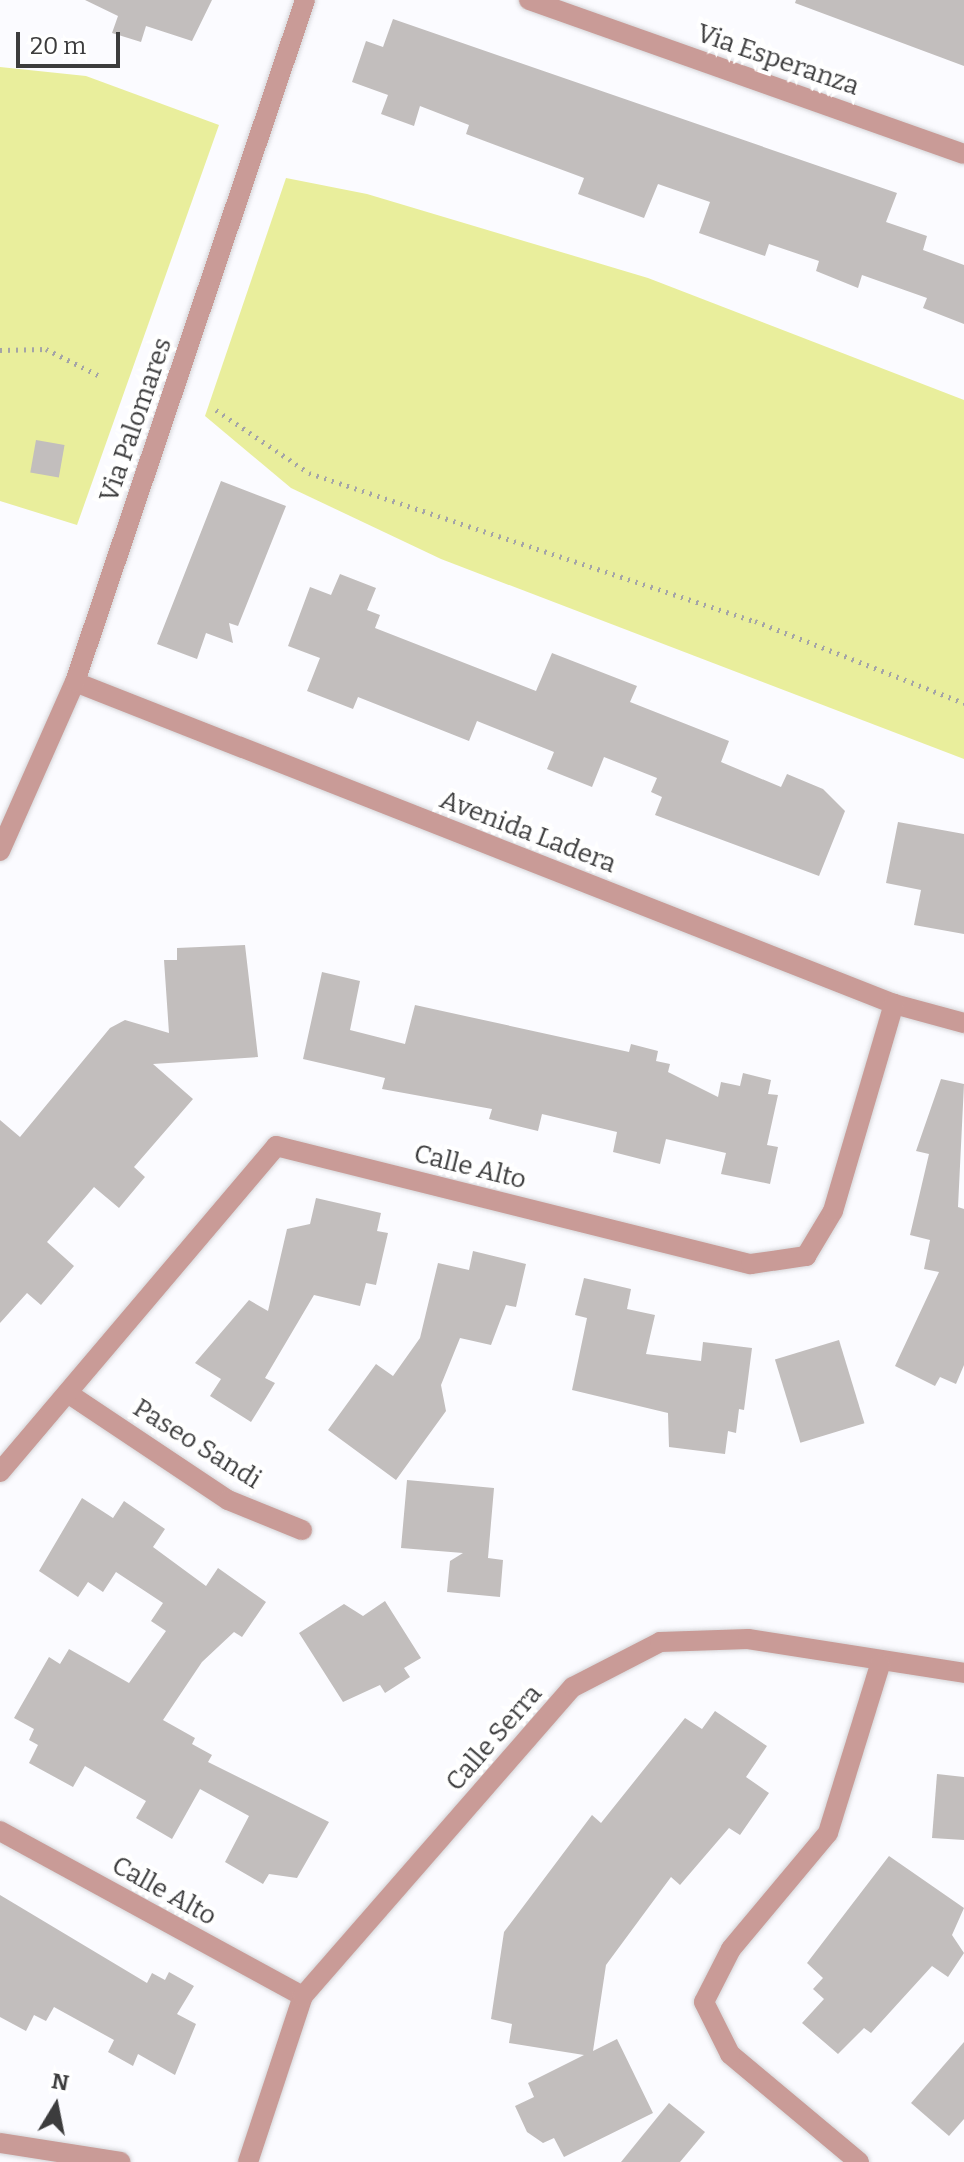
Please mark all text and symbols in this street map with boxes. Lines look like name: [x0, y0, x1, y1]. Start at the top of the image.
scale bar: [20, 16, 124, 66]
street label: Via Esperanza: [693, 18, 863, 102]
text: 20 m: [30, 32, 86, 60]
street label: Via Palomares: [93, 334, 179, 506]
street label: Avenida Ladera: [436, 784, 620, 880]
street label: Calle Alto: [411, 1138, 529, 1196]
street label: Paseo Sandi: [127, 1392, 267, 1496]
street label: Calle Serra: [439, 1679, 549, 1797]
street label: Calle Alto: [106, 1850, 222, 1932]
north arrow: [16, 2066, 96, 2146]
text: N: [50, 2067, 71, 2097]

